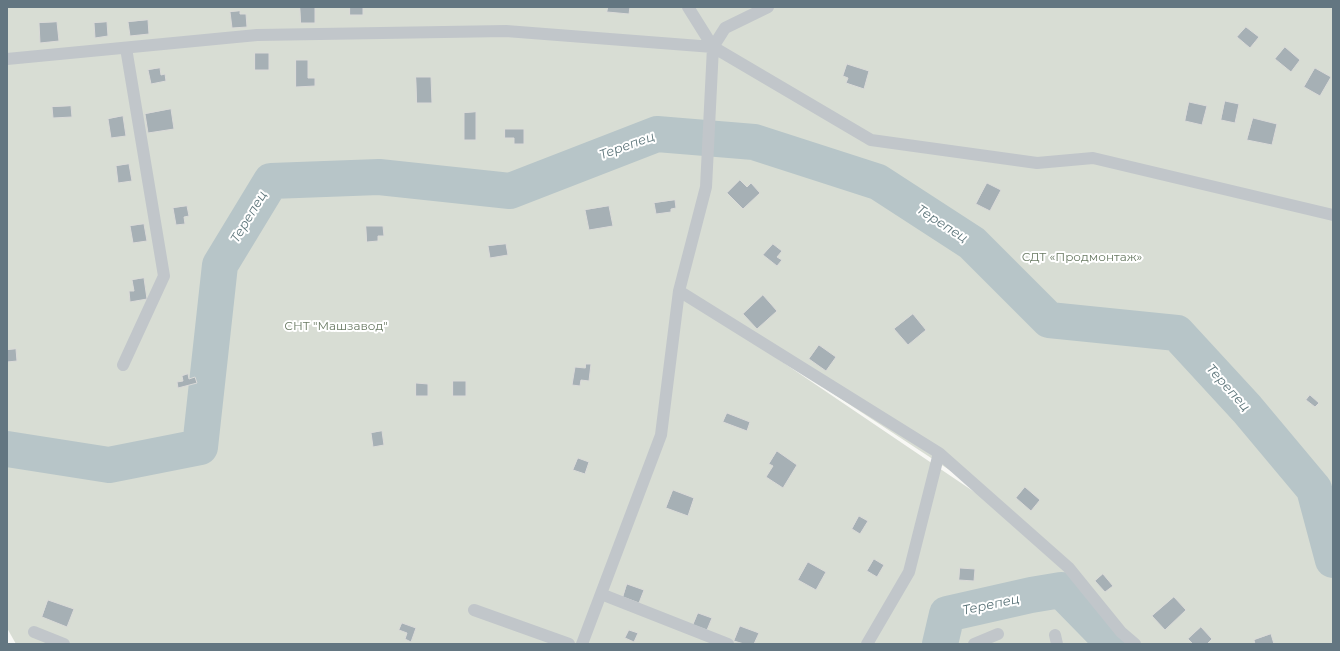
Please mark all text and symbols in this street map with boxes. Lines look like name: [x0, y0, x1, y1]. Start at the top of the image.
water label: Терепец: [597, 129, 657, 163]
water label: Терепец: [227, 188, 271, 246]
water label: Терепец: [914, 202, 970, 246]
park label: СДТ «Продмонтаж»: [1022, 250, 1142, 264]
park label: СНТ "Машзавод": [284, 319, 388, 333]
water label: Терепец: [1203, 361, 1253, 415]
water label: Терепец: [961, 591, 1021, 619]

